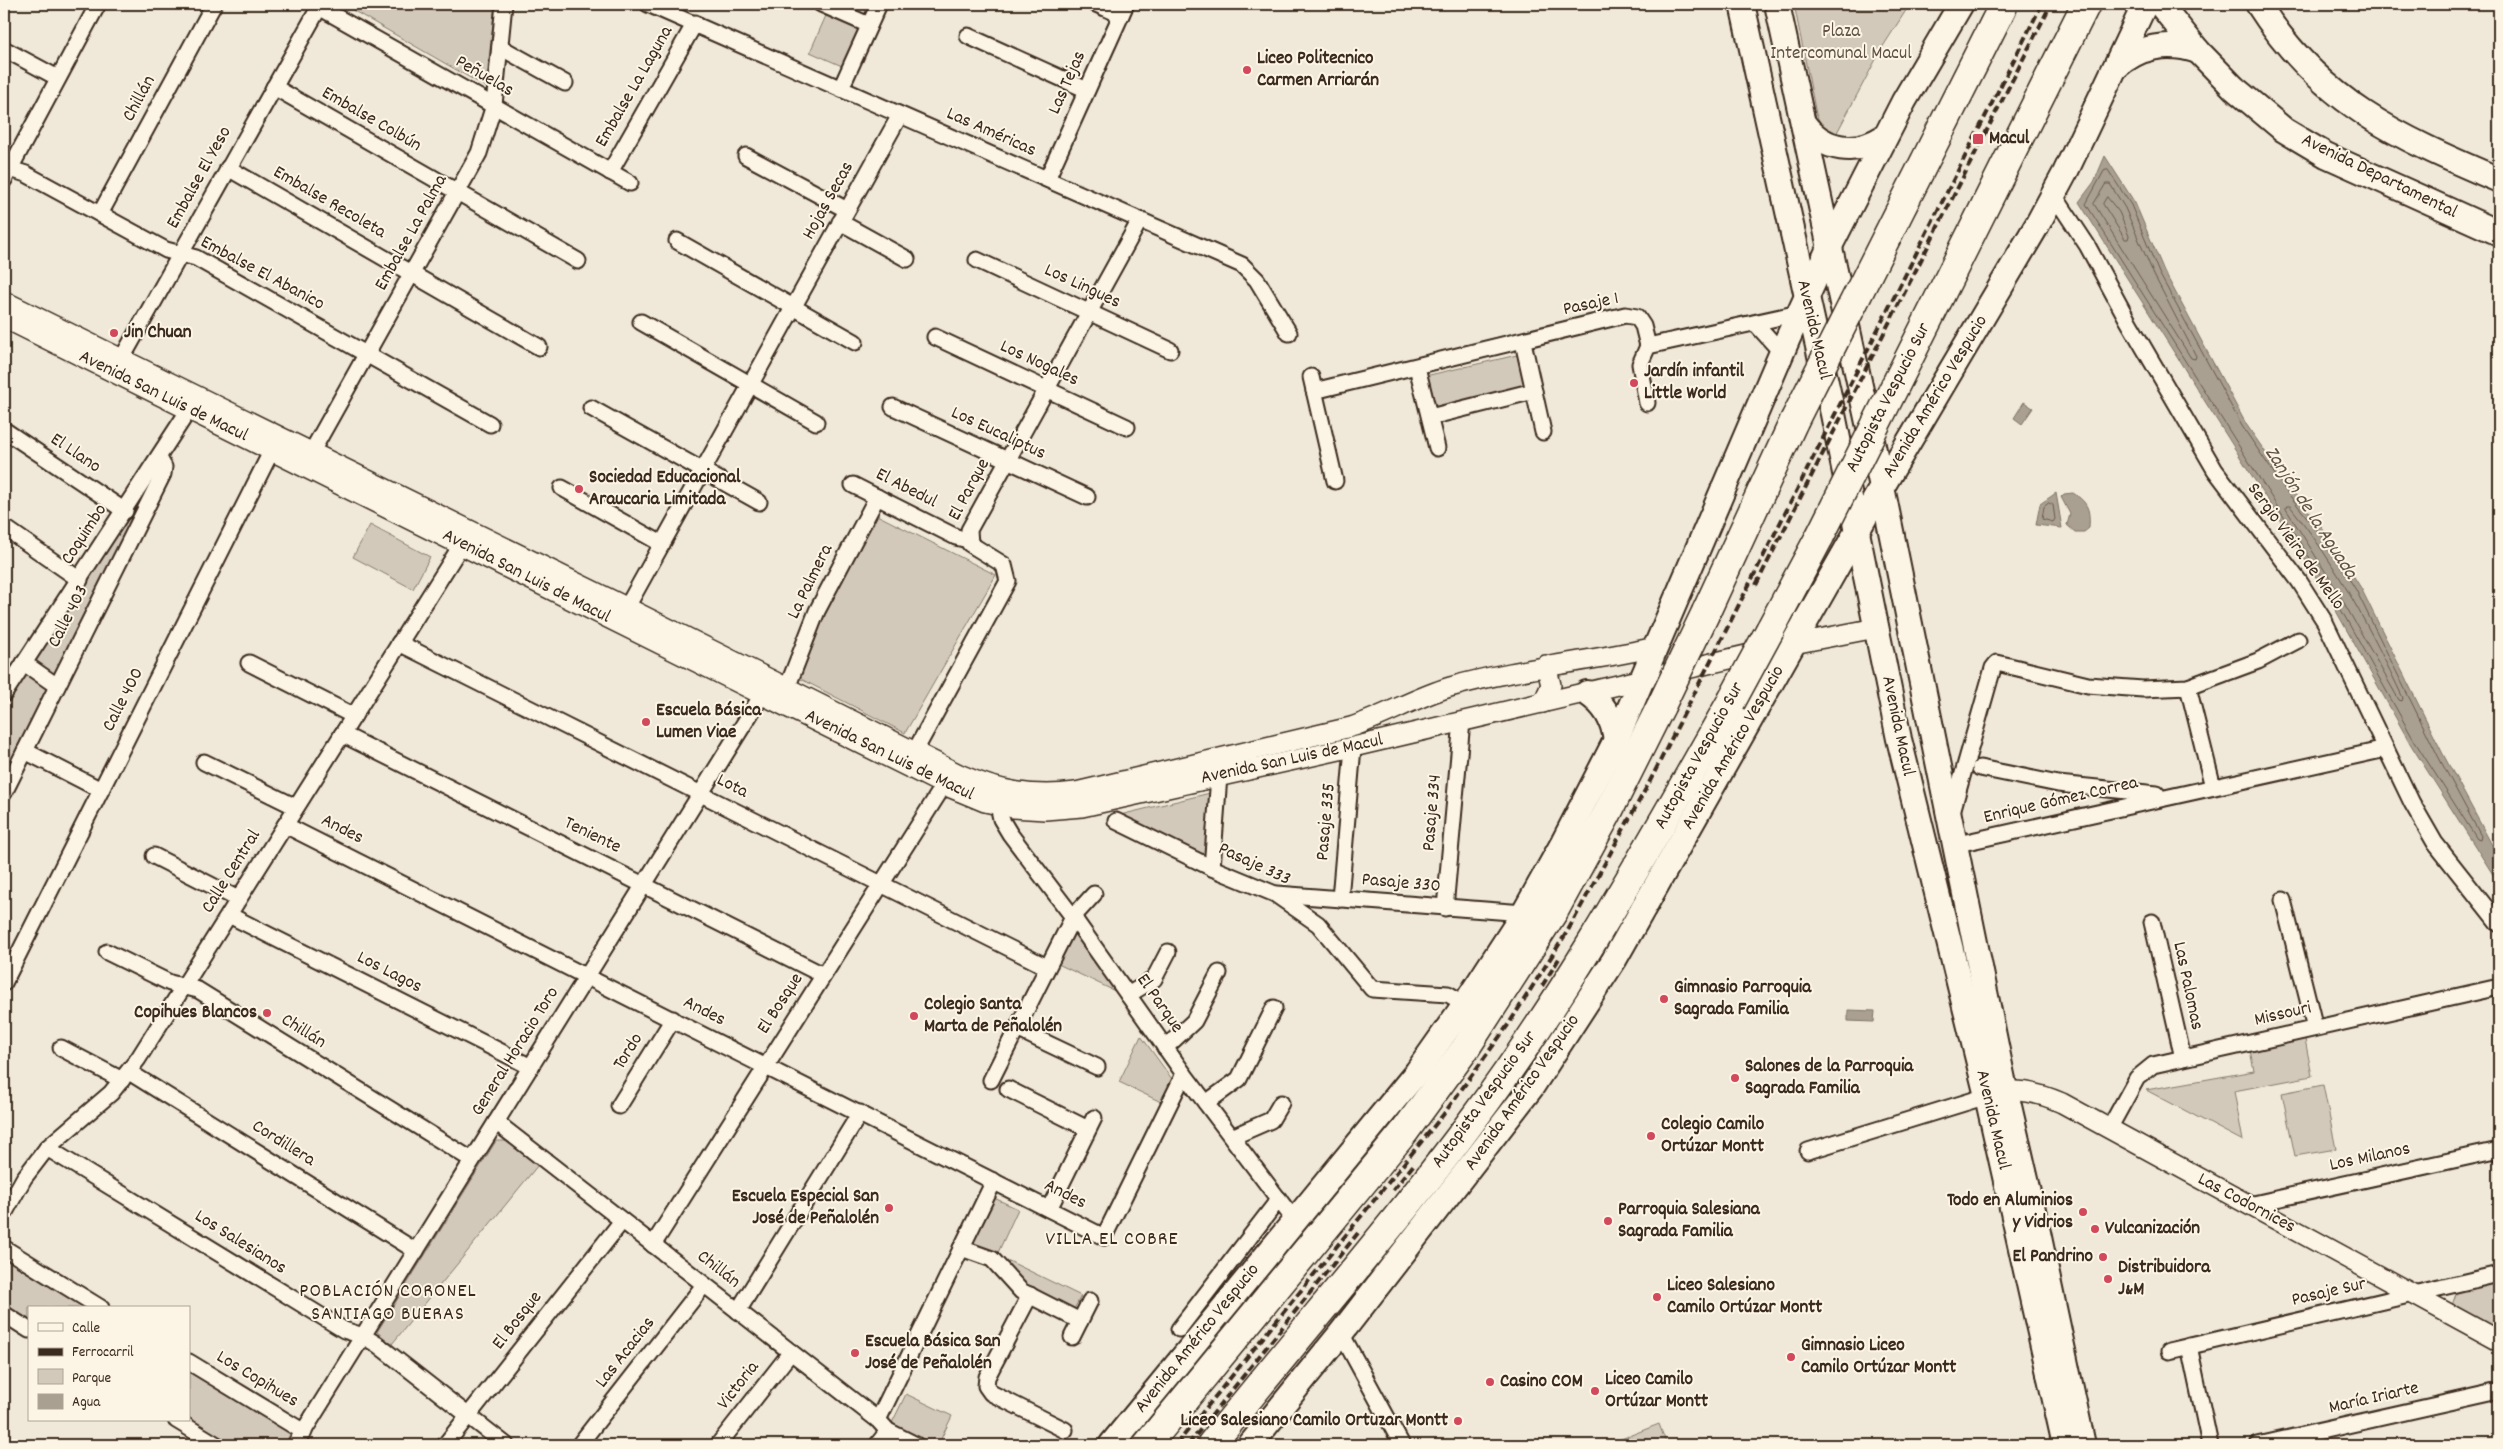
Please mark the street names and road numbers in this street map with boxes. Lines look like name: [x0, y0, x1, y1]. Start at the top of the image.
street label: Embalse La Laguna: [589, 20, 681, 153]
street label: Las Tejas: [1042, 47, 1094, 119]
street label: Peñuelas: [450, 49, 518, 105]
street label: Chillán: [117, 71, 163, 127]
street label: Embalse Colbún: [316, 80, 426, 160]
street label: Las Américas: [942, 101, 1040, 165]
street label: Embalse El Yeso: [161, 122, 239, 234]
street label: Avenida Departamental: [2296, 127, 2462, 227]
street label: Hojas Secas: [796, 157, 862, 245]
street label: Embalse Recoleta: [267, 160, 391, 247]
street label: Embalse La Palma: [369, 169, 456, 296]
street label: Embalse El Abanico: [195, 230, 329, 318]
street label: Los Lingues: [1039, 258, 1125, 316]
street label: Avenida Macul: [1788, 278, 1838, 383]
street label: Pasaje 1: [1561, 286, 1621, 324]
street label: Avenida Américo Vespucio: [1877, 310, 1995, 484]
street label: Autopista Vespucio Sur: [1840, 319, 1938, 477]
street label: Los Nogales: [995, 334, 1083, 394]
street label: Avenida San Luis de Macul: [74, 344, 253, 450]
street label: Los Eucaliptus: [946, 400, 1050, 468]
street label: El Llano: [44, 427, 106, 481]
street label: El Parque: [942, 454, 998, 526]
street label: El Abedul: [870, 462, 942, 516]
street label: Sergio Vieira de Mello: [2239, 478, 2351, 616]
street label: Coquimbo: [55, 499, 115, 571]
street label: Avenida San Luis de Macul: [437, 523, 615, 631]
street label: La Palmera: [781, 539, 841, 624]
street label: Calle 403: [42, 581, 96, 653]
street label: Avenida Américo Vespucio: [1676, 661, 1792, 835]
street label: Calle 400: [96, 663, 152, 737]
street label: Avenida Macul: [1873, 674, 1921, 779]
street label: Autopista Vespucio Sur: [1648, 678, 1752, 834]
street label: Avenida San Luis de Macul: [800, 703, 979, 809]
street label: Avenida San Luis de Macul: [1199, 727, 1386, 792]
street label: Lota: [712, 768, 753, 807]
street label: Enrique Gómez Correa: [1981, 770, 2142, 832]
street label: Pasaje 334: [1416, 774, 1450, 852]
street label: Pasaje 335: [1310, 782, 1344, 862]
street label: Andes: [316, 808, 368, 852]
street label: Teniente: [559, 811, 625, 861]
street label: Calle Central: [196, 825, 269, 919]
street label: Pasaje 333: [1213, 836, 1295, 894]
street label: Pasaje 330: [1360, 867, 1442, 901]
street label: Las Palomas: [2164, 939, 2210, 1033]
street label: Los Lagos: [352, 945, 426, 1001]
street label: El Bosque: [751, 968, 811, 1040]
street label: El Parque: [1129, 969, 1189, 1039]
street label: General Horacio Toro: [465, 982, 567, 1122]
street label: Andes: [678, 990, 730, 1034]
street label: Missouri: [2252, 995, 2315, 1035]
street label: Chillán: [275, 1008, 331, 1056]
street label: Avenida Américo Vespucio: [1459, 1009, 1587, 1177]
street label: Autopista Vespucio Sur: [1426, 1026, 1544, 1174]
street label: Tordo: [607, 1028, 651, 1076]
street label: Avenida Macul: [1967, 1068, 2017, 1173]
street label: Cordillera: [246, 1114, 321, 1175]
street label: Los Milanos: [2327, 1136, 2413, 1180]
street label: Las Codornices: [2192, 1167, 2300, 1241]
street label: Andes: [1039, 1173, 1091, 1217]
street label: Los Salesianos: [189, 1204, 291, 1282]
street label: Chillán: [690, 1244, 746, 1296]
street label: Avenida Américo Vespucio: [1129, 1258, 1267, 1420]
street label: Pasaje Sur: [2289, 1271, 2369, 1315]
street label: El Bosque: [486, 1286, 550, 1356]
street label: Las Acacias: [590, 1312, 662, 1394]
street label: Los Copihues: [211, 1345, 303, 1415]
street label: Victoria: [711, 1355, 767, 1416]
street label: María Iriarte: [2326, 1376, 2422, 1422]

